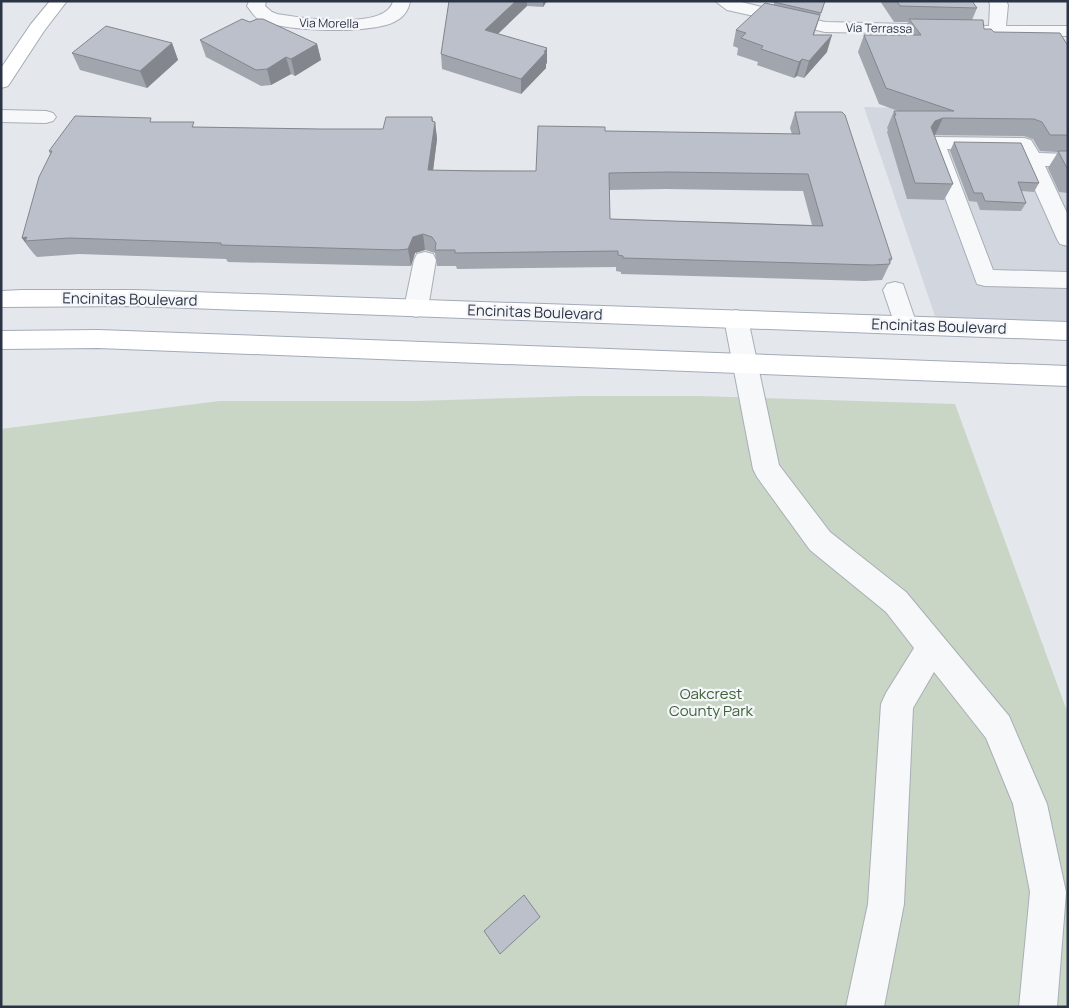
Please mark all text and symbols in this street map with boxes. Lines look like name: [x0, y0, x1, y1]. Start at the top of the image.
street label: Via Morella: [299, 14, 359, 32]
street label: Via Terrassa: [846, 19, 912, 37]
street label: Encinitas Boulevard: [62, 287, 198, 311]
street label: Encinitas Boulevard: [467, 299, 603, 325]
street label: Encinitas Boulevard: [871, 313, 1007, 339]
park label: Oakcrest County Park: [669, 683, 754, 721]

